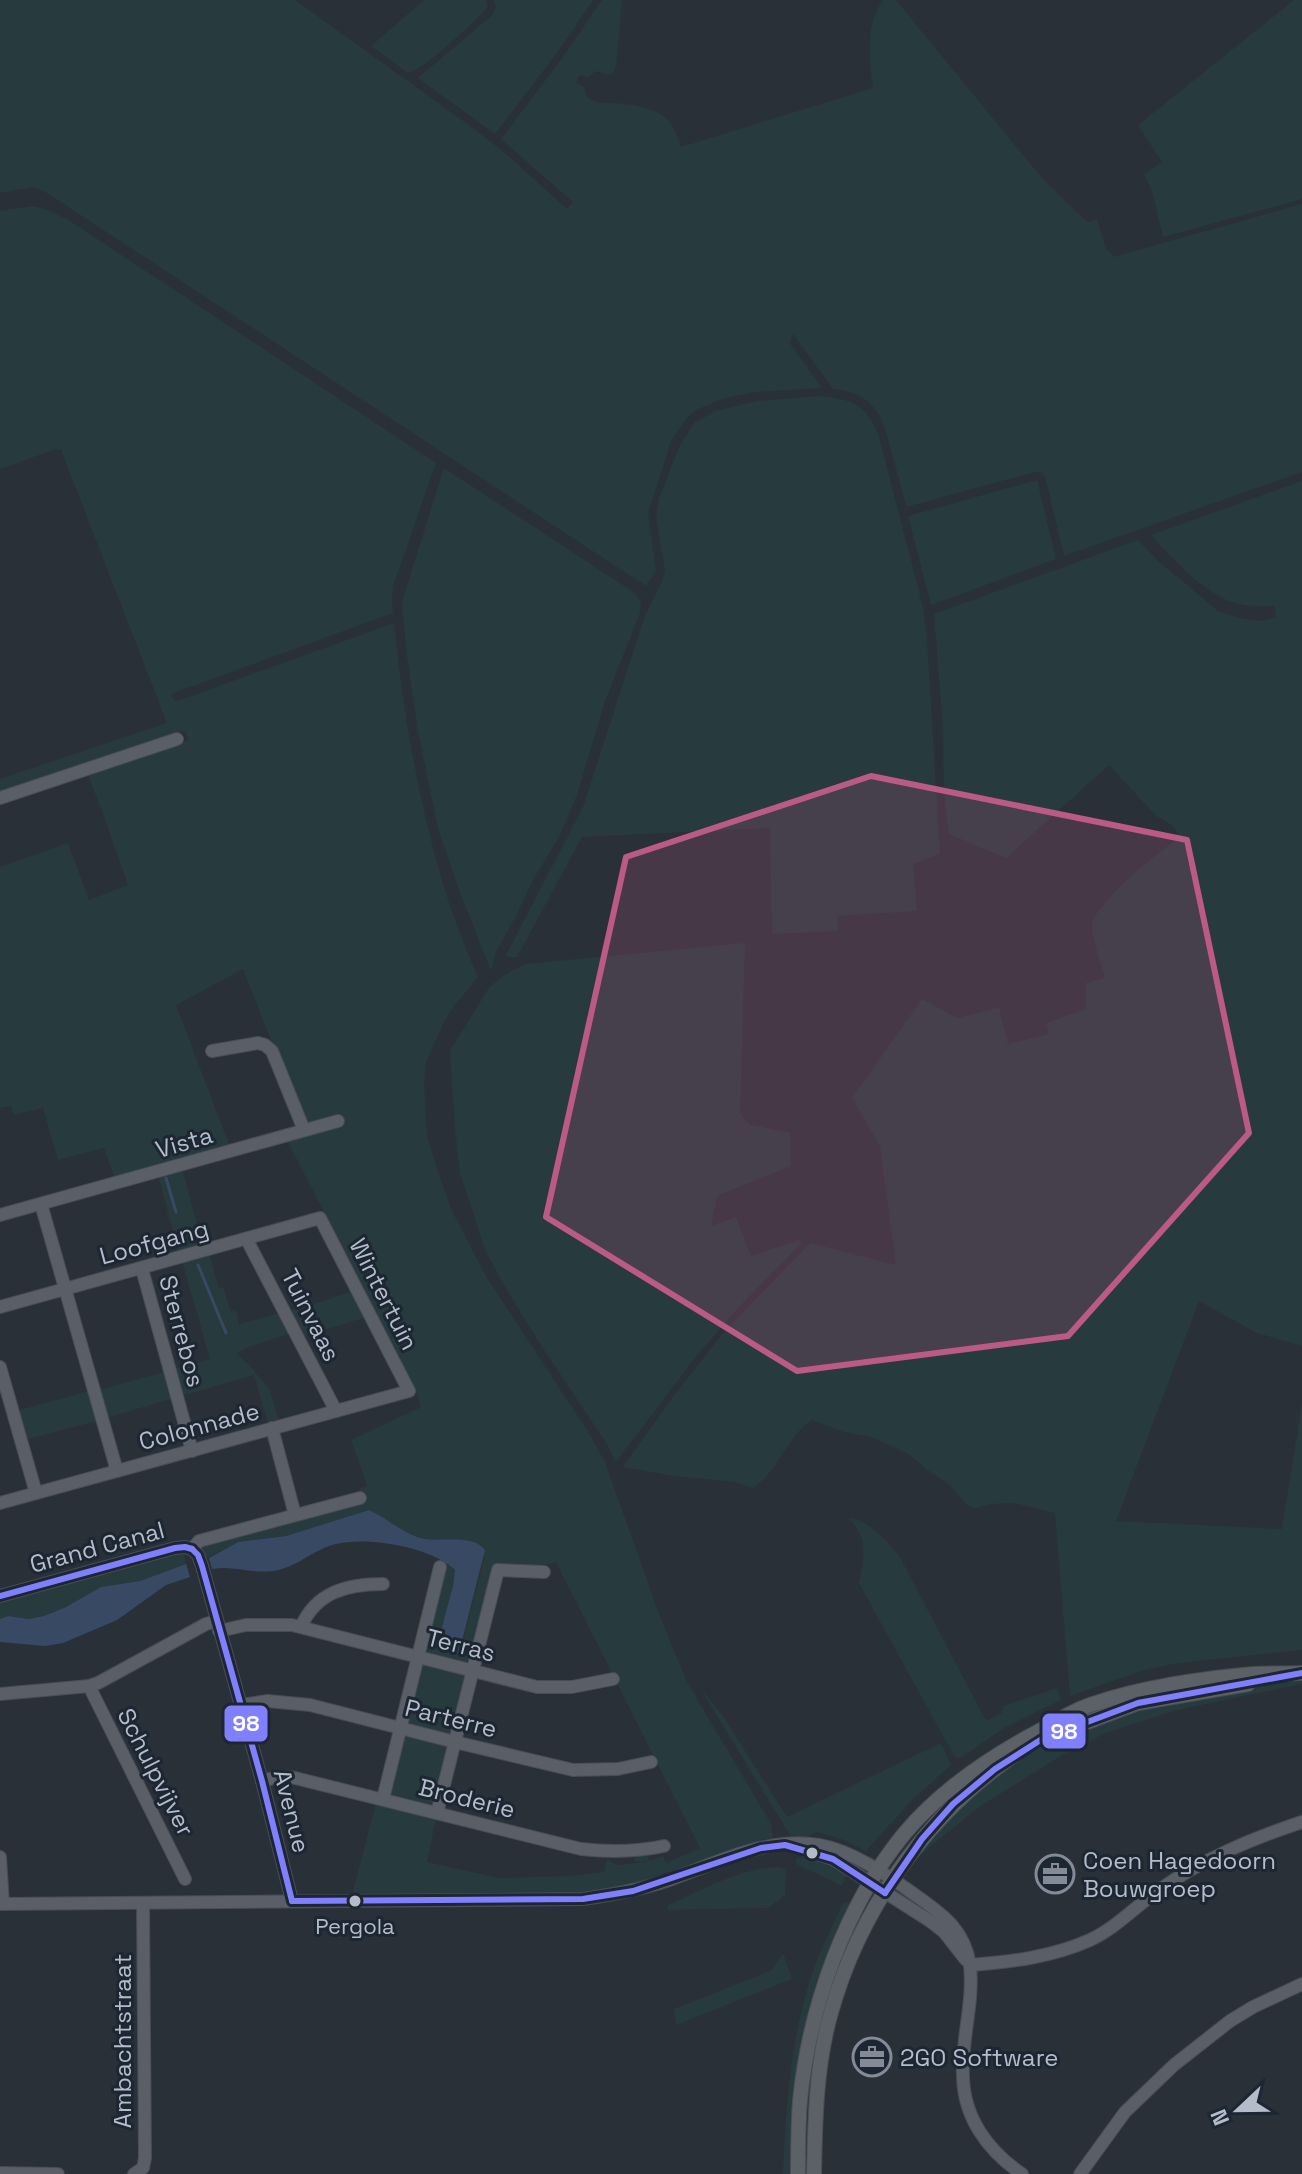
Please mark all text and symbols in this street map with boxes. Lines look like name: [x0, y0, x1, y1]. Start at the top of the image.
street label: Vista: [152, 1119, 216, 1165]
street label: Loofgang: [96, 1213, 212, 1271]
street label: Wintertuin: [343, 1233, 425, 1355]
street label: Tuinvaas: [275, 1263, 347, 1367]
street label: Sterrebos: [152, 1272, 212, 1390]
street label: Colonnade: [135, 1395, 263, 1457]
street label: Grand Canal: [26, 1514, 168, 1580]
street label: Terras: [423, 1621, 499, 1669]
street label: Parterre: [402, 1692, 500, 1744]
street label: Schulpvijver: [111, 1703, 201, 1841]
line badge: 98: [223, 1704, 269, 1743]
text: 98: [233, 1709, 259, 1737]
line badge: 98: [1041, 1712, 1087, 1750]
text: 98: [1051, 1717, 1077, 1745]
street label: Avenue: [267, 1766, 317, 1856]
street label: Broderie: [416, 1771, 518, 1825]
unlabelled marker: [804, 1845, 820, 1861]
place label: Coen Hagedoorn Bouwgroep: [1083, 1845, 1276, 1904]
office icon: Coen Hagedoorn Bouwgroep: [1034, 1853, 1076, 1895]
marker: Pergola: [347, 1893, 363, 1909]
place label: Pergola: [315, 1912, 395, 1940]
street label: Ambachtstraat: [107, 1954, 138, 2128]
office icon: 2GO Software: [851, 2036, 893, 2078]
place label: 2GO Software: [900, 2042, 1058, 2073]
north arrow: [1198, 2070, 1278, 2150]
text: N: [1204, 2105, 1235, 2130]

